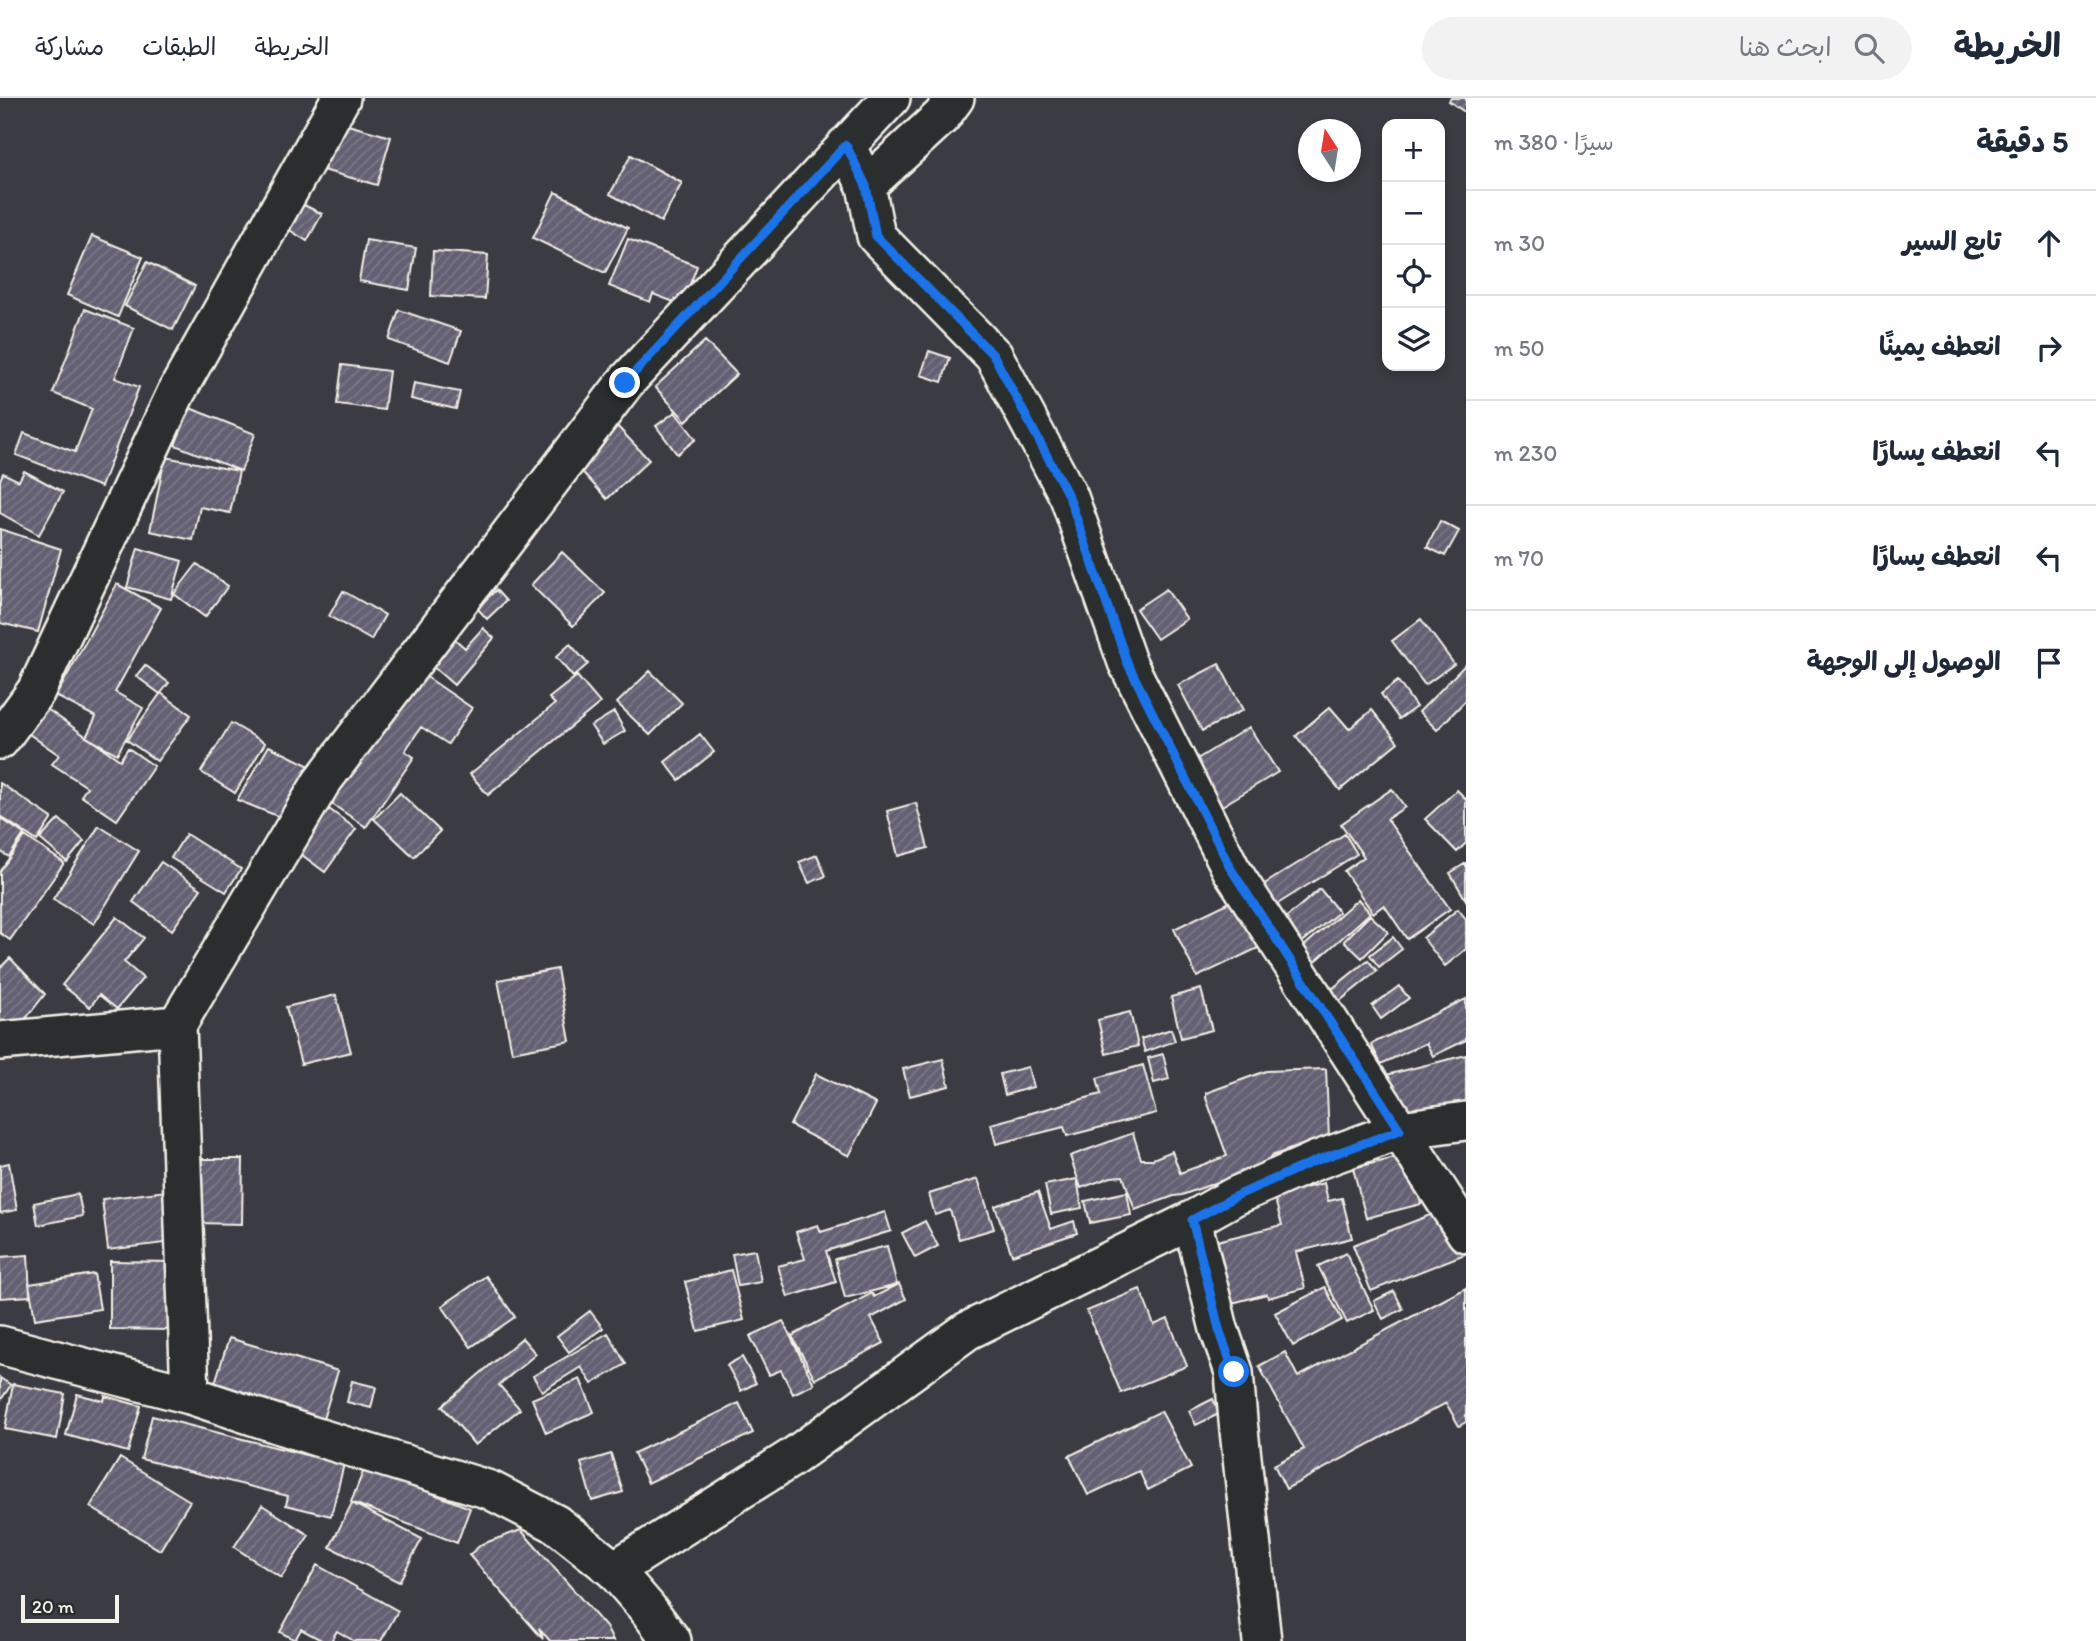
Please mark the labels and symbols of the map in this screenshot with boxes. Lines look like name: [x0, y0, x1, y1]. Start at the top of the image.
north arrow: [1298, 119, 1361, 182]
route end: [609, 367, 640, 398]
route start: [1218, 1356, 1249, 1387]
scale bar: [21, 1592, 119, 1624]

